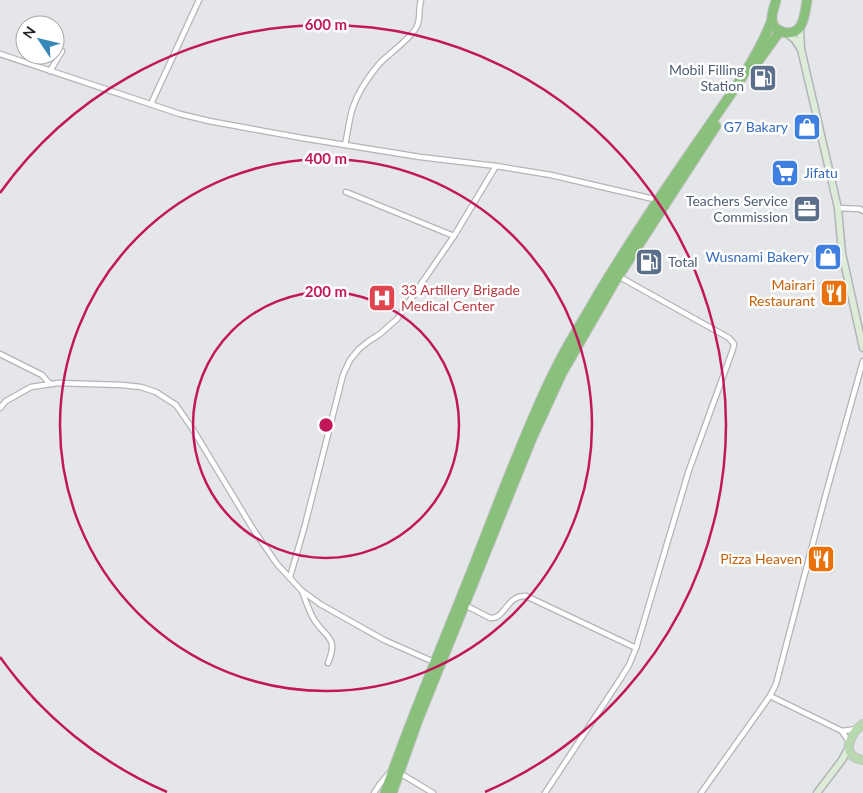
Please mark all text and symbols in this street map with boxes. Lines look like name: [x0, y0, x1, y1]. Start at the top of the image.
north arrow: [15, 15, 65, 65]
text: 600 m: [305, 15, 347, 33]
text: N: [19, 23, 39, 42]
place label: Mobil Filling Station: [669, 61, 744, 94]
fuel station icon: Mobil Filling Station: [748, 63, 778, 93]
shop icon: G7 Bakary: [792, 112, 822, 142]
place label: G7 Bakary: [724, 118, 789, 135]
text: 400 m: [305, 149, 347, 167]
supermarket icon: Jifatu: [770, 158, 800, 188]
place label: Jifatu: [804, 164, 838, 181]
place label: Teachers Service Commission: [686, 192, 788, 225]
office icon: Teachers Service Commission: [792, 194, 822, 224]
shop icon: Wusnami Bakery: [813, 242, 843, 272]
fuel station icon: Total: [634, 247, 664, 277]
place label: Wusnami Bakery: [706, 248, 810, 265]
place label: Total: [668, 253, 698, 270]
place label: Mairari Restaurant: [749, 276, 815, 309]
restaurant icon: Mairari Restaurant: [819, 278, 849, 308]
place label: 33 Artillery Brigade Medical Center: [401, 281, 520, 314]
text: 200 m: [305, 282, 347, 300]
hospital icon: 33 Artillery Brigade Medical Center: [367, 283, 397, 313]
centre of rings: [317, 416, 335, 434]
restaurant icon: Pizza Heaven: [806, 544, 836, 574]
place label: Pizza Heaven: [720, 550, 802, 567]

